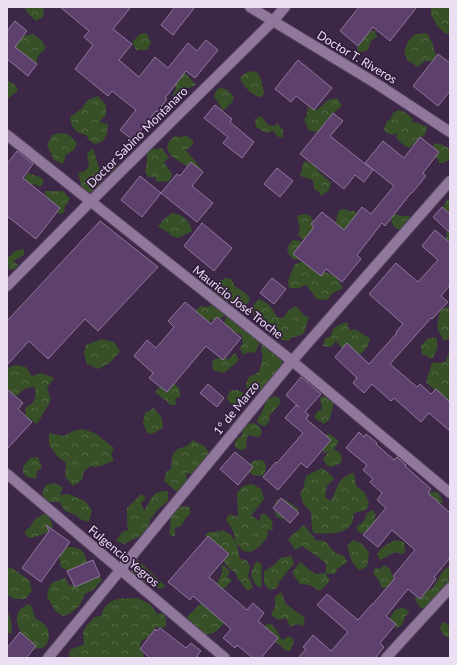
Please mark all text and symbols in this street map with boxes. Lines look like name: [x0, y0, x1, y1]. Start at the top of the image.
street label: Doctor T. Riveros: [314, 27, 400, 87]
street label: Doctor Sabino Montanaro: [83, 83, 191, 191]
street label: Mauricio José Troche: [190, 262, 286, 342]
street label: 1° de Marzo: [210, 378, 262, 438]
street label: Fulgencio Yegros: [85, 522, 163, 590]

